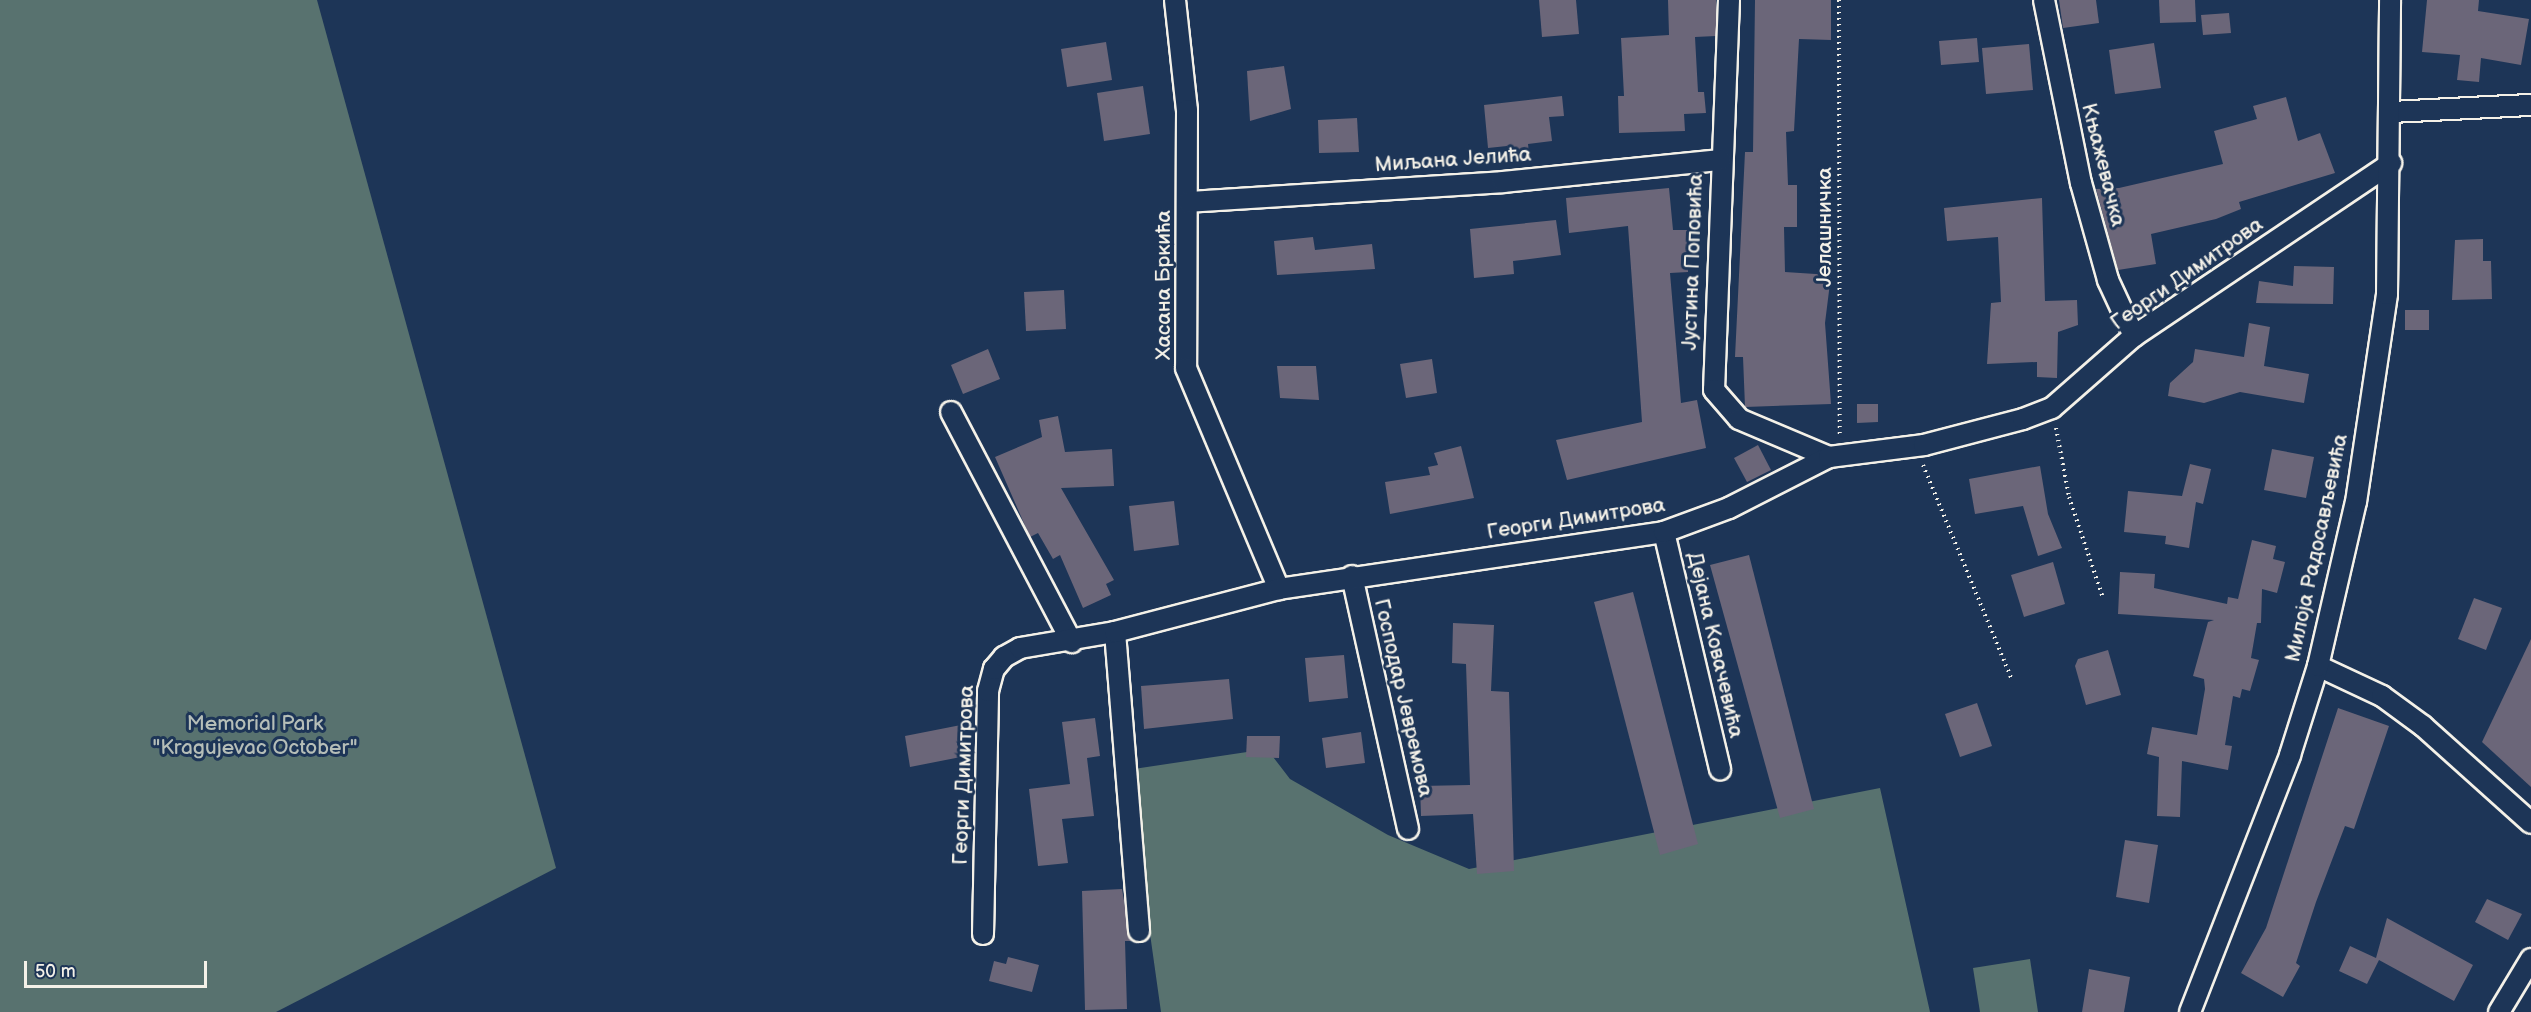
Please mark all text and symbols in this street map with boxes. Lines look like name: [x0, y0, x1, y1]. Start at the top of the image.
street label: Књажевачка: [2076, 101, 2130, 229]
street label: Миљана Јелића: [1374, 142, 1532, 178]
street label: Јелашничка: [1812, 167, 1838, 287]
street label: Јустина Поповића: [1677, 173, 1709, 351]
street label: Хасана Бркића: [1151, 210, 1177, 360]
street label: Георги Димитрова: [2106, 212, 2268, 336]
street label: Милоја Радосављевића: [2280, 432, 2354, 664]
street label: Георги Димитрова: [1485, 492, 1667, 546]
street label: Дејана Ковачевића: [1681, 550, 1749, 740]
street label: Господар Јевремова: [1368, 597, 1438, 799]
street label: Георги Димитрова: [948, 685, 980, 865]
park label: Memorial Park "Kragujevac October": [152, 711, 358, 761]
scale bar: [27, 949, 210, 987]
text: 50 m: [35, 961, 76, 982]

